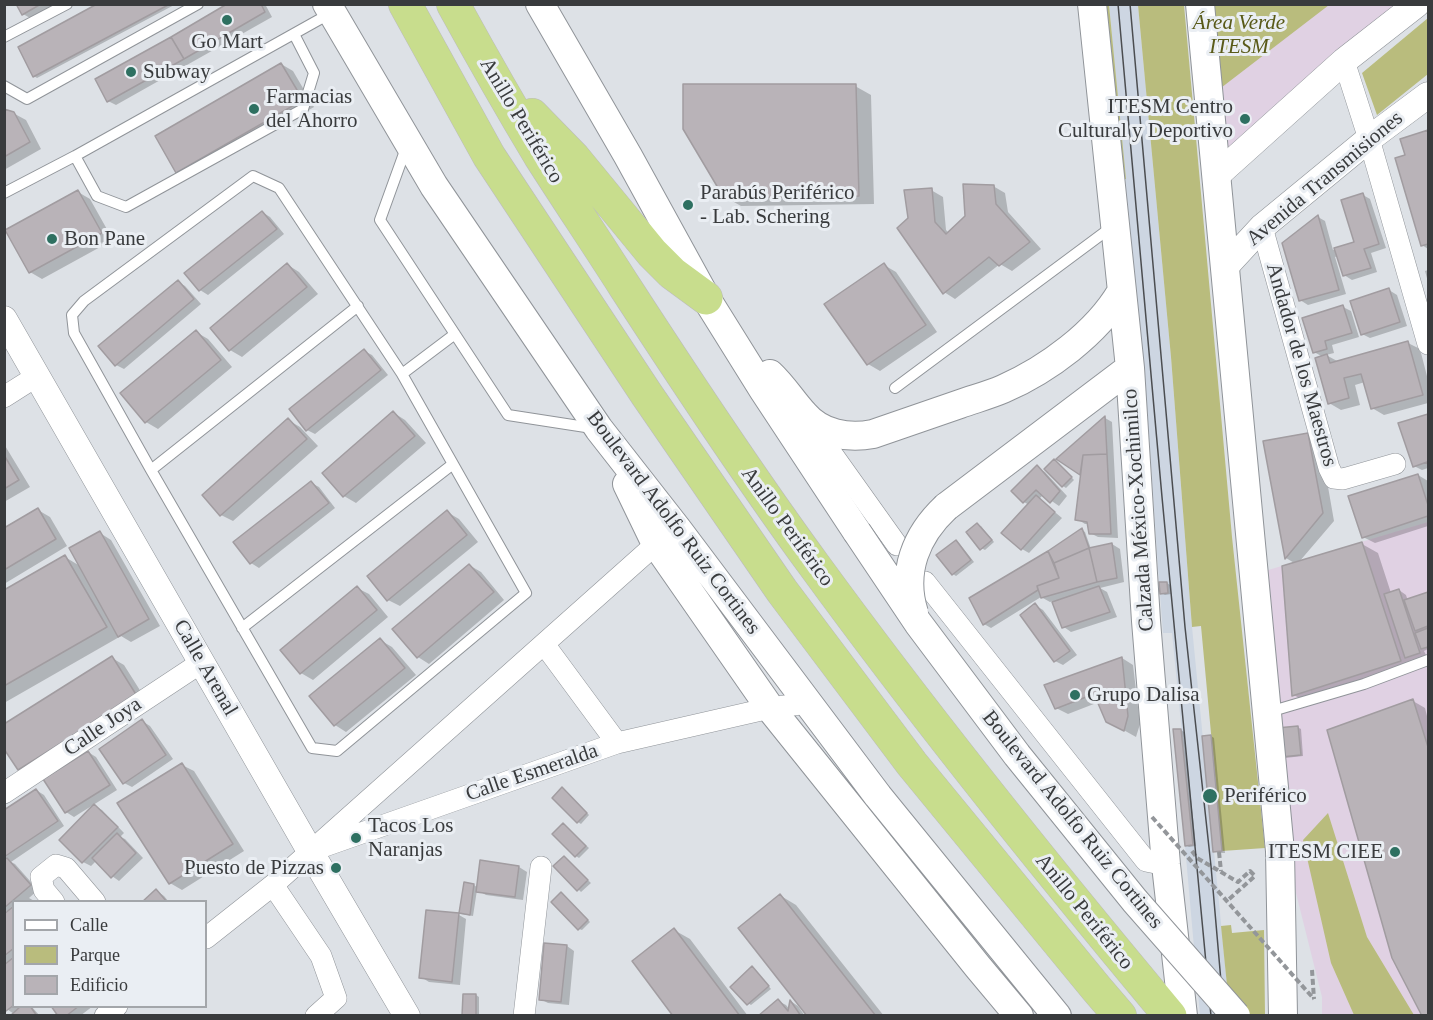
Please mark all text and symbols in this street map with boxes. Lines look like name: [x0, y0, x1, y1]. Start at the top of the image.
park label: Área Verde ITESM: [1193, 10, 1285, 60]
marker: Go Mart: [220, 13, 234, 27]
place label: Go Mart: [191, 29, 263, 55]
street label: Anillo Periférico: [474, 54, 568, 188]
place label: Subway: [143, 59, 211, 85]
marker: Subway: [124, 65, 138, 79]
place label: Farmacias del Ahorro: [266, 84, 358, 134]
place label: ITESM Centro Cultural y Deportivo: [1058, 94, 1233, 144]
marker: Farmacias del Ahorro: [247, 102, 261, 116]
street label: Avenida Transmisiones: [1242, 106, 1408, 252]
marker: ITESM Centro Cultural y Deportivo: [1238, 112, 1252, 126]
place label: Parabús Periférico - Lab. Schering: [700, 180, 855, 230]
marker: Parabús Periférico - Lab. Schering: [681, 198, 695, 212]
place label: Bon Pane: [64, 226, 145, 252]
marker: Bon Pane: [45, 232, 59, 246]
street label: Andador de los Maestros: [1260, 260, 1342, 470]
street label: Calzada México-Xochimilco: [1118, 388, 1160, 632]
street label: Boulevard Adolfo Ruiz Cortines: [581, 406, 765, 640]
street label: Anillo Periférico: [735, 462, 839, 592]
street label: Calle Arenal: [167, 615, 243, 721]
place label: Grupo Dalisa: [1087, 682, 1200, 708]
marker: Grupo Dalisa: [1068, 688, 1082, 702]
street label: Calle Joya: [59, 692, 147, 762]
street label: Boulevard Adolfo Ruiz Cortines: [976, 706, 1168, 934]
street label: Calle Esmeralda: [463, 739, 601, 807]
place label: Periférico: [1224, 783, 1307, 809]
marker: Periférico: [1201, 787, 1219, 805]
place label: Tacos Los Naranjas: [368, 813, 453, 863]
marker: Tacos Los Naranjas: [349, 831, 363, 845]
place label: ITESM CIEE: [1268, 839, 1383, 865]
marker: ITESM CIEE: [1388, 845, 1402, 859]
street label: Anillo Periférico: [1030, 849, 1138, 975]
place label: Puesto de Pizzas: [184, 855, 324, 881]
marker: Puesto de Pizzas: [329, 861, 343, 875]
legend: [12, 900, 207, 1008]
text: Calle: [70, 915, 108, 935]
text: Parque: [70, 945, 120, 965]
text: Edificio: [70, 975, 128, 995]

